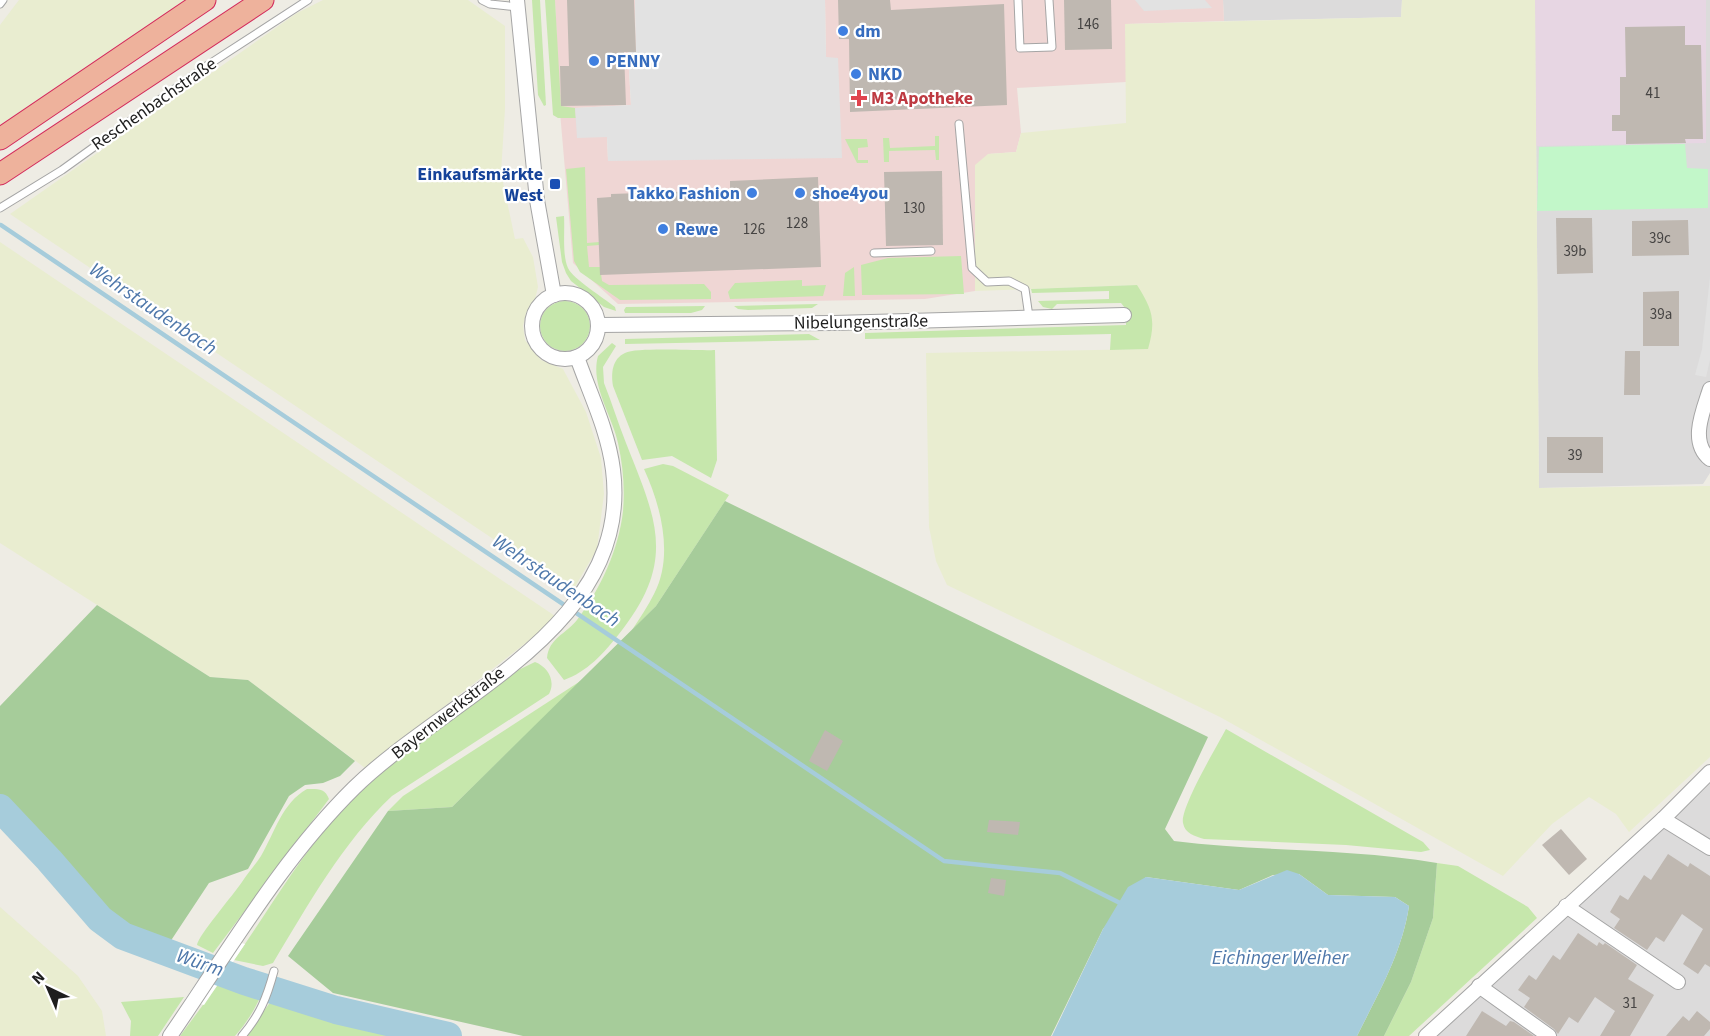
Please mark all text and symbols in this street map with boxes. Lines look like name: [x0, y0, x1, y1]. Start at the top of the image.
house number: 146: [1077, 14, 1099, 35]
place label: dm: [855, 19, 881, 44]
marker: dm: [836, 24, 850, 38]
place label: PENNY: [606, 49, 661, 74]
street label: Reschenbachstraße: [86, 51, 222, 157]
marker: PENNY: [587, 54, 601, 68]
place label: NKD: [868, 62, 902, 87]
marker: NKD: [849, 67, 863, 81]
house number: 41: [1646, 83, 1660, 104]
place label: M3 Apotheke: [871, 86, 973, 111]
marker: M3 Apotheke: [852, 91, 866, 105]
place label: Einkaufsmärkte West: [417, 162, 543, 208]
marker: Einkaufsmärkte West: [548, 177, 562, 191]
place label: Takko Fashion: [627, 181, 740, 206]
place label: shoe4you: [812, 181, 889, 206]
marker: Takko Fashion: [745, 186, 759, 200]
marker: shoe4you: [793, 186, 807, 200]
house number: 130: [903, 198, 925, 219]
house number: 128: [786, 213, 808, 234]
place label: Rewe: [675, 217, 718, 242]
house number: 126: [743, 219, 765, 240]
marker: Rewe: [656, 222, 670, 236]
house number: 39c: [1649, 228, 1671, 249]
house number: 39b: [1563, 241, 1587, 262]
water label: Wehrstaudenbach: [84, 256, 222, 362]
house number: 39a: [1650, 304, 1672, 325]
street label: Nibelungenstraße: [794, 308, 928, 336]
house number: 39: [1568, 445, 1582, 466]
water label: Wehrstaudenbach: [487, 528, 625, 634]
street label: Bayernwerkstraße: [386, 661, 510, 765]
water label: Würm: [173, 942, 227, 984]
water label: Eichinger Weiher: [1212, 944, 1349, 972]
north arrow: [18, 958, 78, 1018]
text: N: [27, 966, 50, 990]
house number: 31: [1623, 993, 1637, 1014]

